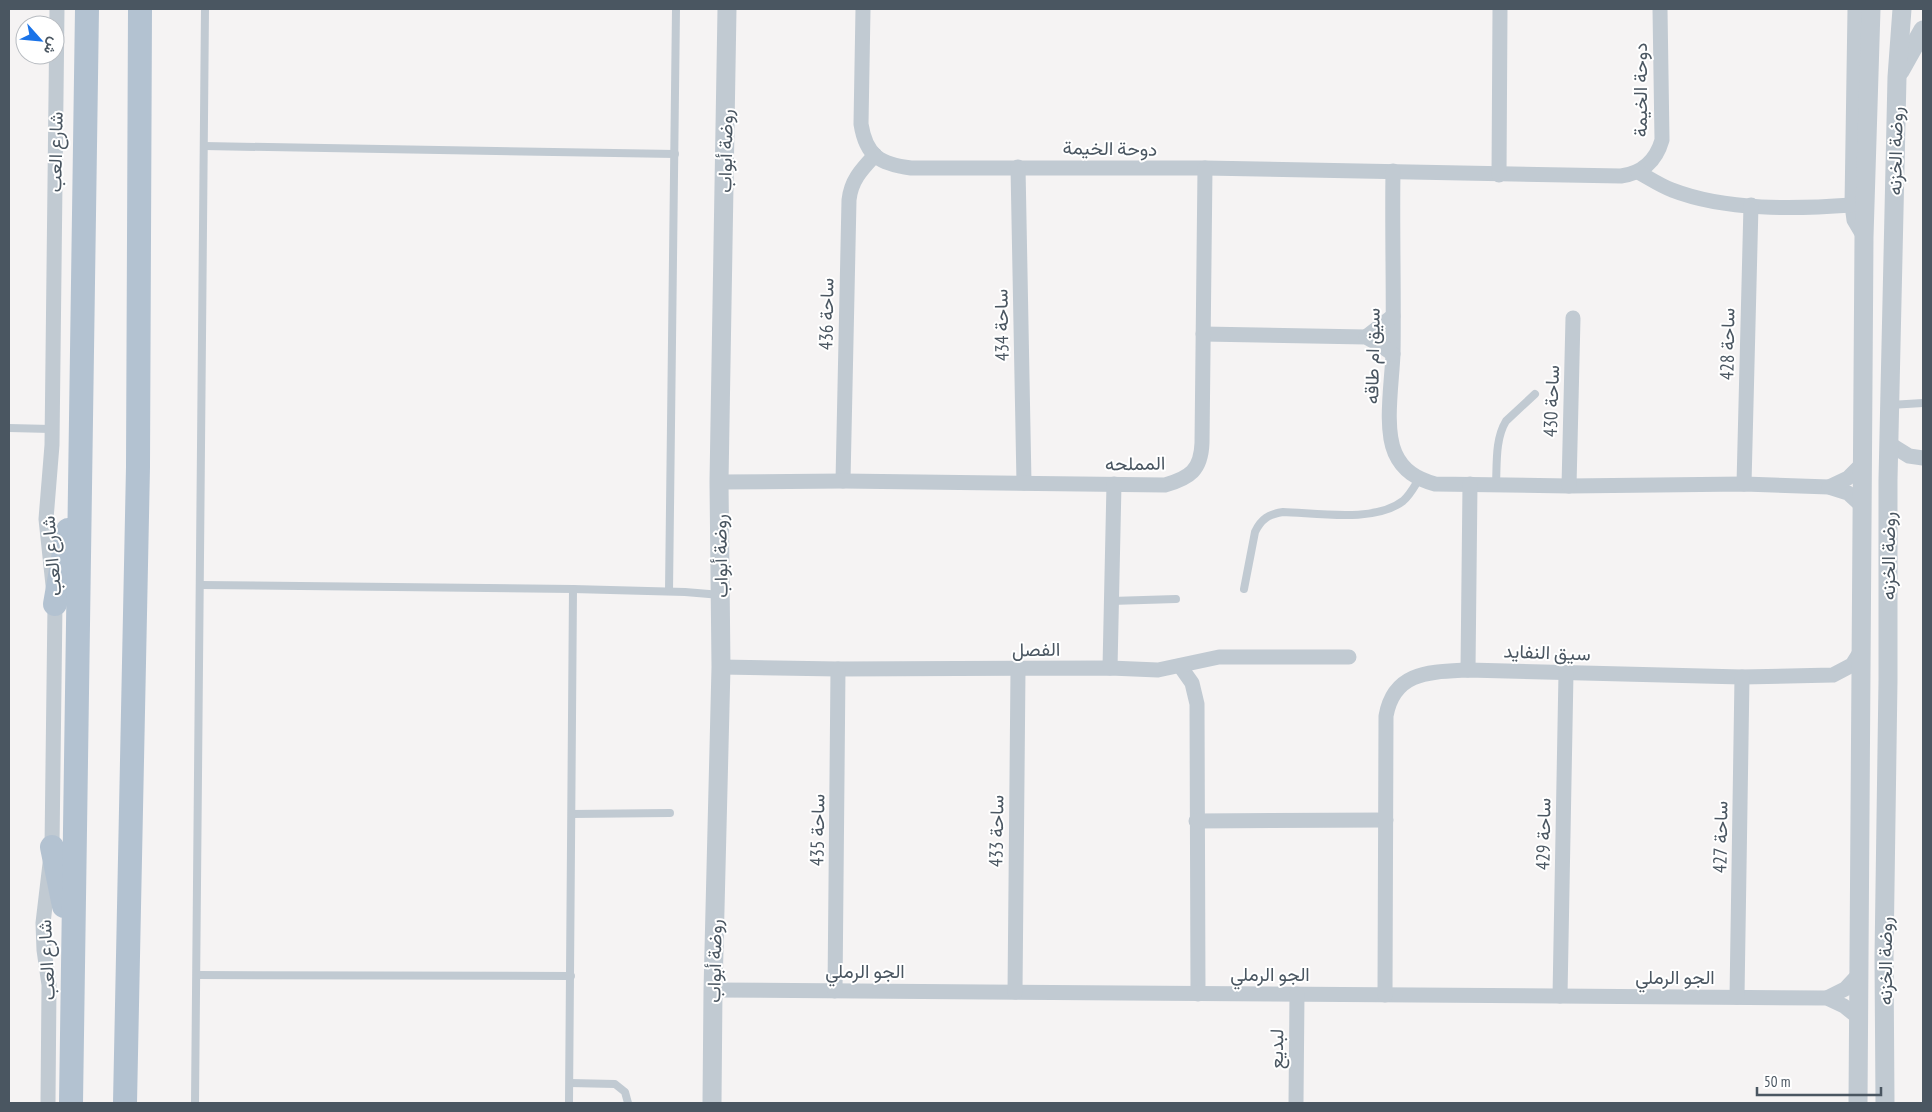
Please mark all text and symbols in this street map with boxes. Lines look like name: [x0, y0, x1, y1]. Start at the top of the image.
north arrow: [15, 15, 65, 65]
text: ش: [40, 34, 63, 58]
street label: دوحة الخيمة: [1628, 43, 1652, 137]
street label: روضة الخزنه: [1882, 107, 1908, 195]
street label: روضة أبواب: [712, 109, 738, 193]
street label: شارع العب: [42, 111, 69, 193]
street label: دوحة الخيمة: [1062, 135, 1158, 161]
street label: ساحة 436: [813, 278, 839, 350]
street label: ساحة 434: [988, 289, 1014, 361]
street label: سيق ام طاقه: [1359, 308, 1386, 404]
street label: ساحة 428: [1714, 308, 1740, 380]
street label: ساحة 430: [1538, 364, 1564, 438]
street label: المملحه: [1105, 450, 1165, 476]
street label: روضة الخزنه: [1876, 512, 1900, 600]
street label: روضة أبواب: [707, 514, 733, 598]
street label: شارع العب: [36, 515, 67, 597]
street label: الفصل: [1012, 637, 1060, 661]
street label: سيق النفايد: [1503, 638, 1591, 666]
street label: ساحة 435: [804, 794, 830, 866]
street label: ساحة 433: [983, 795, 1009, 867]
street label: ساحة 429: [1530, 798, 1556, 870]
street label: ساحة 427: [1707, 801, 1733, 873]
street label: روضة الخزنه: [1873, 917, 1897, 1005]
street label: شارع العب: [32, 919, 61, 1001]
street label: روضة أبواب: [701, 919, 727, 1003]
street label: الجو الرملي: [825, 959, 905, 987]
street label: الجو الرملي: [1230, 962, 1310, 990]
street label: الجو الرملي: [1635, 965, 1715, 993]
street label: لبديع: [1264, 1029, 1290, 1069]
scale bar: [1757, 1064, 1881, 1096]
text: 50 m: [1764, 1072, 1790, 1091]

